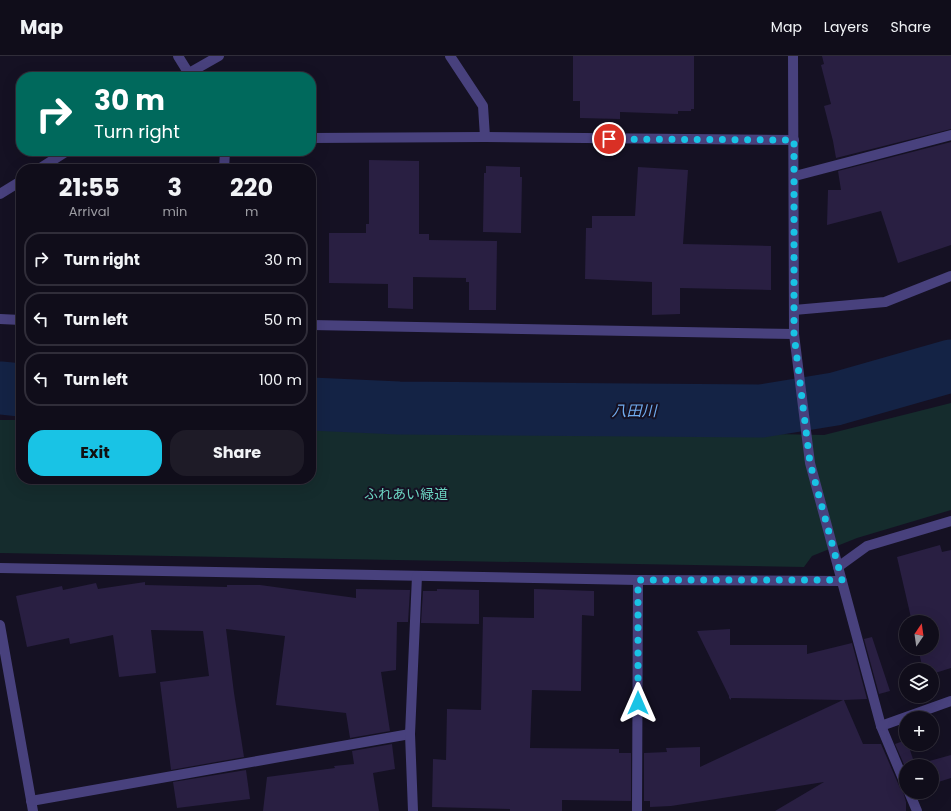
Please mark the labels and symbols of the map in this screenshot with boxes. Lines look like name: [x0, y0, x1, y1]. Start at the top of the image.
pin: [592, 122, 626, 156]
water label: 八田川: [611, 400, 658, 421]
park label: ふれあい緑道: [364, 484, 448, 504]
north arrow: [899, 615, 939, 655]
position arrow: [617, 682, 659, 724]

